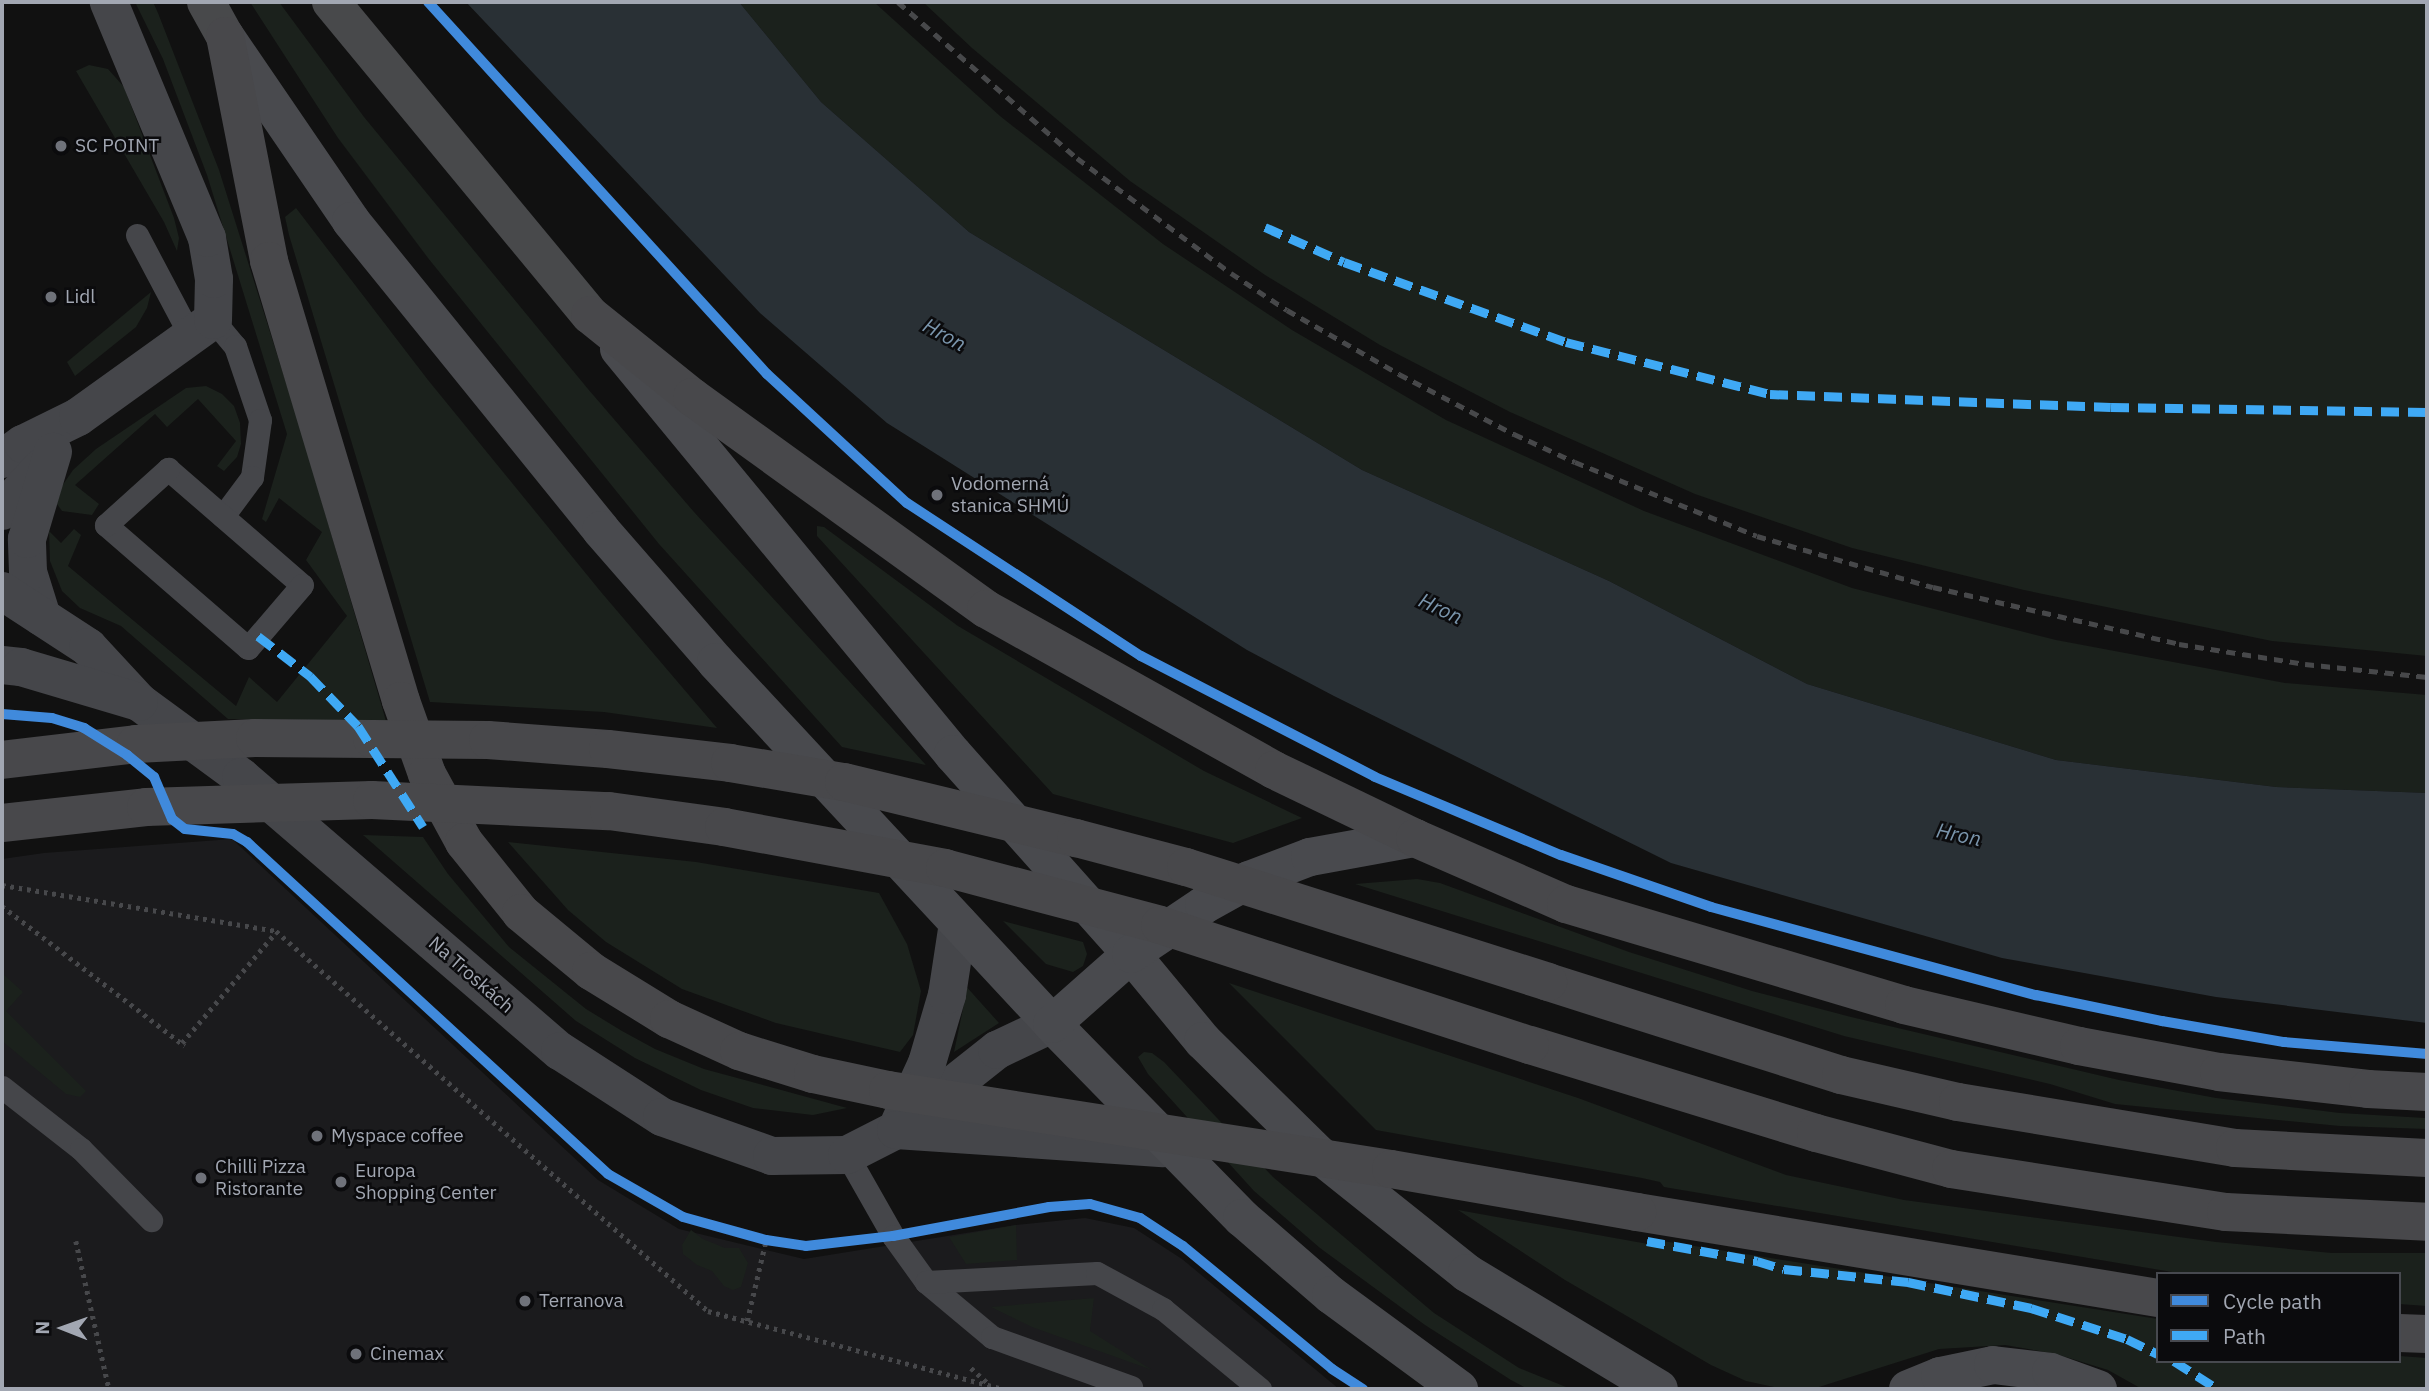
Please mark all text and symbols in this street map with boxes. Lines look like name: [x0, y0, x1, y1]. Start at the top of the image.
place label: SC POINT: [75, 135, 159, 157]
marker: SC POINT: [53, 138, 69, 154]
place label: Lidl: [65, 286, 95, 308]
marker: Lidl: [43, 289, 59, 305]
water label: Hron: [919, 312, 971, 356]
place label: Vodomerná stanica SHMÚ: [951, 473, 1069, 517]
marker: Vodomerná stanica SHMÚ: [929, 487, 945, 503]
water label: Hron: [1415, 587, 1467, 629]
water label: Hron: [1934, 817, 1984, 851]
street label: Na Troskách: [424, 932, 518, 1018]
place label: Myspace coffee: [331, 1125, 464, 1147]
marker: Myspace coffee: [309, 1128, 325, 1144]
place label: Chilli Pizza Ristorante: [215, 1156, 306, 1200]
place label: Europa Shopping Center: [355, 1160, 497, 1204]
marker: Chilli Pizza Ristorante: [193, 1170, 209, 1186]
marker: Europa Shopping Center: [333, 1174, 349, 1190]
legend: [2156, 1272, 2401, 1363]
text: Cycle path: [2223, 1287, 2322, 1315]
place label: Terranova: [539, 1290, 624, 1312]
north arrow: [28, 1293, 98, 1363]
marker: Terranova: [517, 1293, 533, 1309]
text: N: [30, 1321, 54, 1335]
text: Path: [2223, 1322, 2266, 1350]
place label: Cinemax: [370, 1343, 444, 1365]
marker: Cinemax: [348, 1346, 364, 1362]

